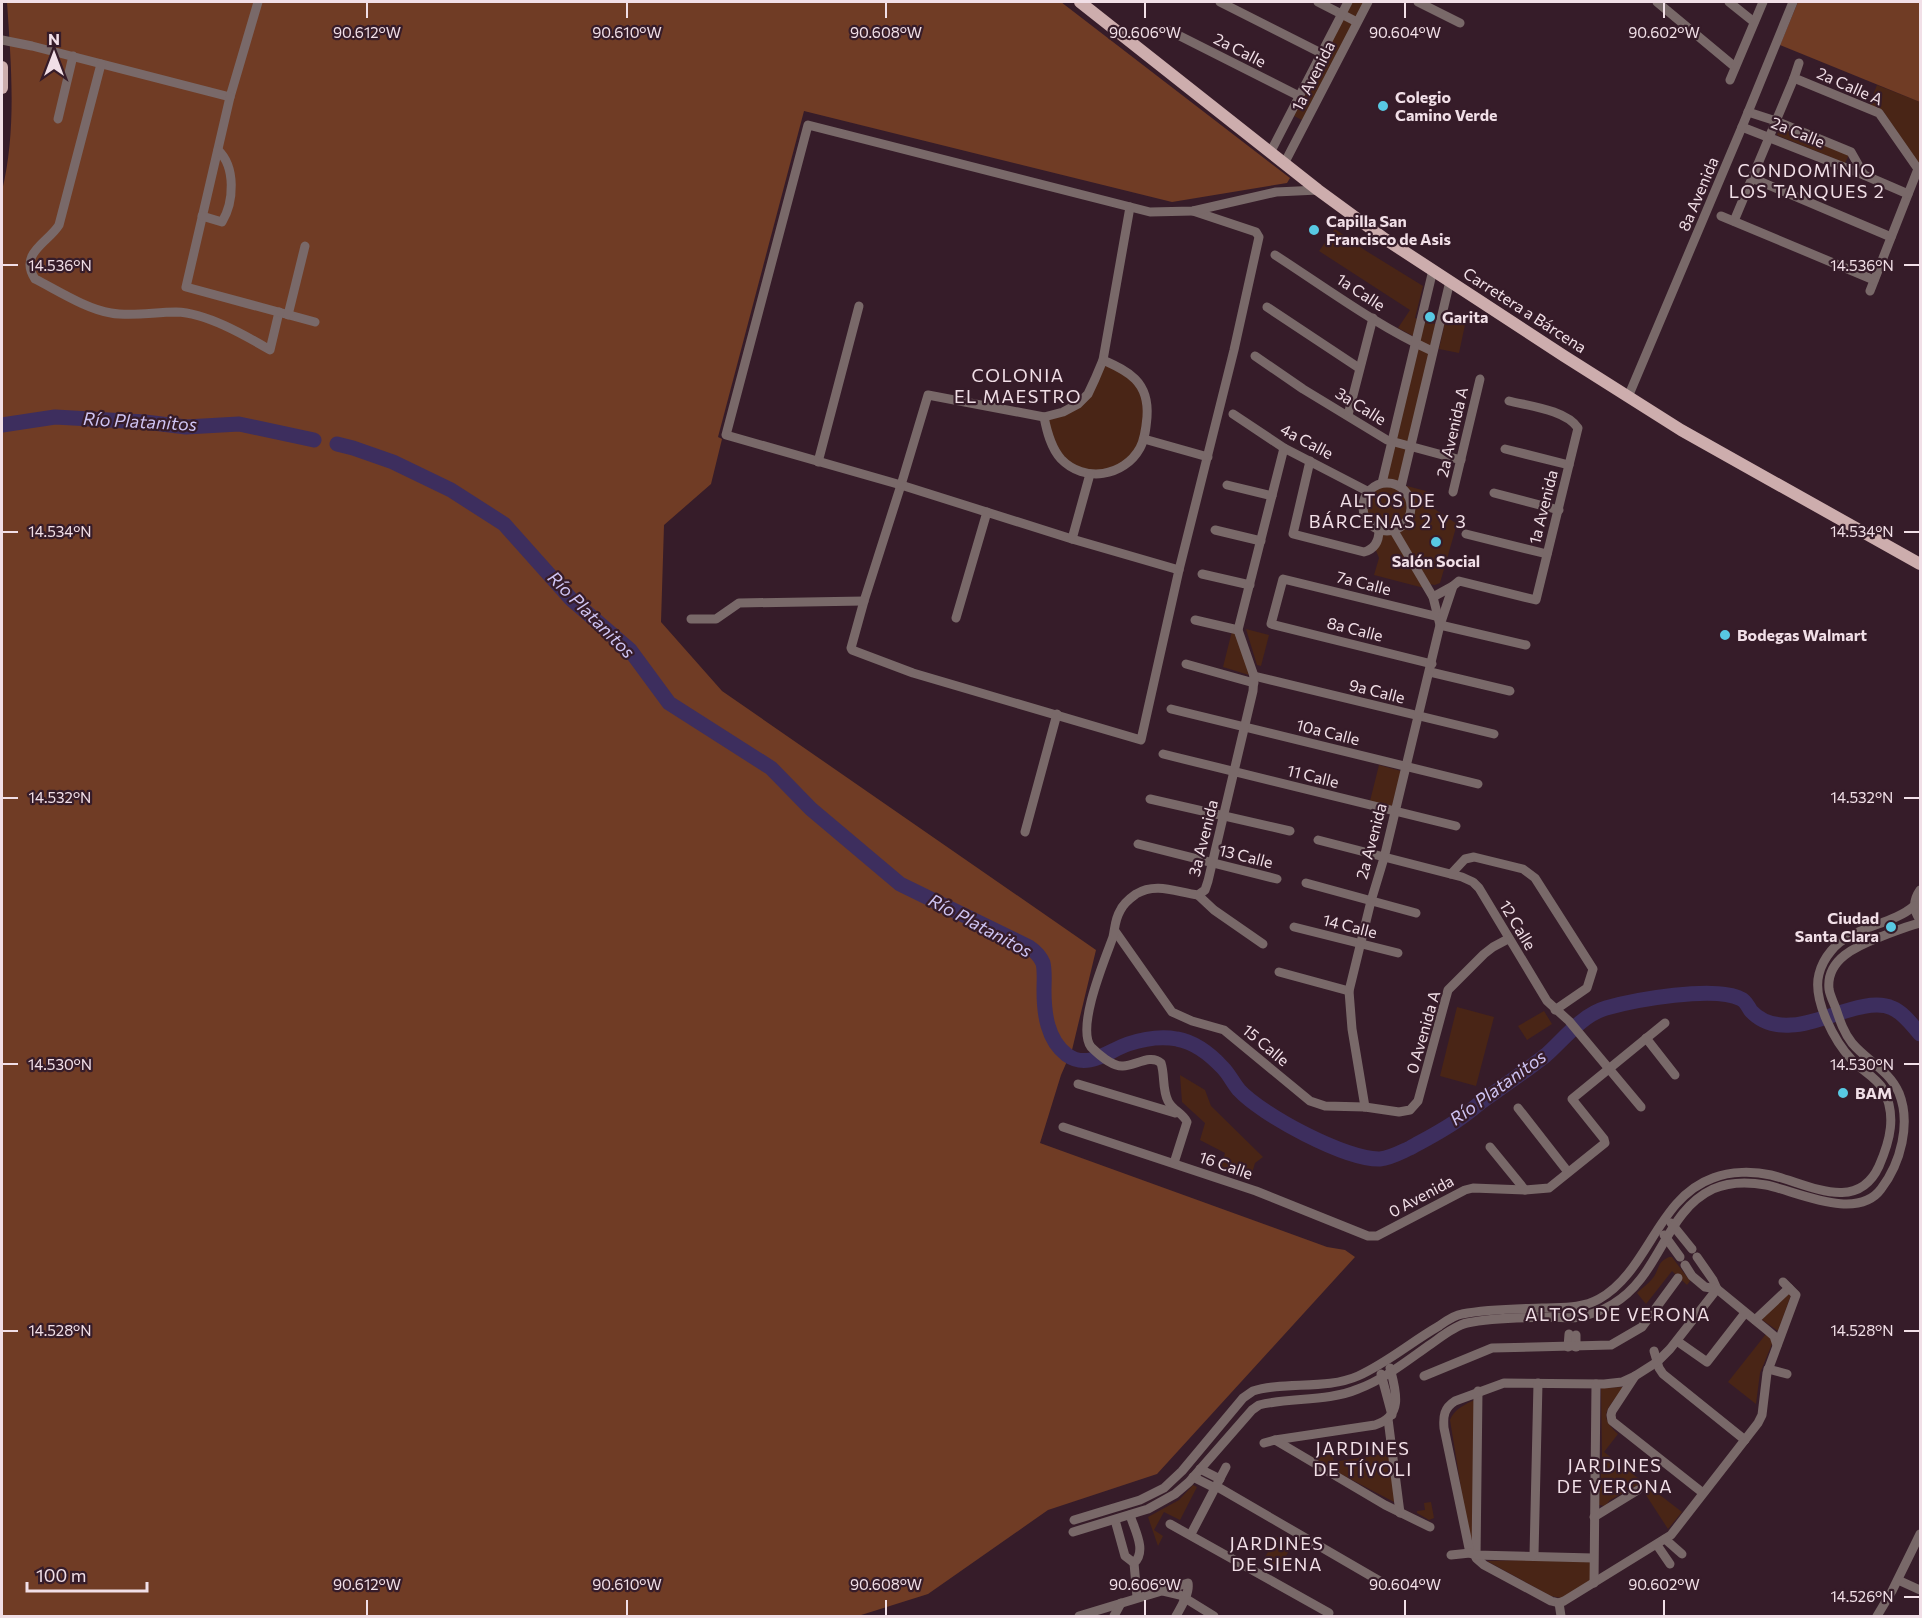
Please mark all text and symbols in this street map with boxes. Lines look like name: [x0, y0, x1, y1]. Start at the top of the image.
text: 90.612°W: [333, 23, 401, 41]
text: 90.610°W: [592, 23, 662, 41]
text: 90.608°W: [850, 23, 922, 41]
text: 90.606°W: [1109, 23, 1181, 41]
text: 90.604°W: [1369, 23, 1441, 41]
text: 90.602°W: [1628, 23, 1700, 41]
north arrow: [24, 24, 84, 84]
street label: 2a Calle: [1211, 28, 1270, 71]
text: N: [48, 29, 60, 48]
street label: 1a Avenida: [1287, 38, 1338, 114]
street label: 2a Calle A: [1814, 63, 1886, 109]
place label: Colegio Camino Verde: [1395, 87, 1497, 124]
marker: Colegio Camino Verde: [1376, 99, 1390, 113]
street label: 2a Calle: [1769, 112, 1828, 151]
street label: 8a Avenida: [1673, 154, 1722, 234]
district label: CONDOMINIO LOS TANQUES 2: [1729, 159, 1885, 202]
place label: Capilla San Francisco de Asis: [1326, 211, 1451, 248]
marker: Capilla San Francisco de Asis: [1307, 223, 1321, 237]
text: 14.536°N: [28, 256, 92, 274]
text: 14.536°N: [1830, 256, 1894, 274]
street label: Carretera a Bárcena: [1460, 263, 1590, 356]
street label: 1a Calle: [1333, 269, 1389, 314]
place label: Garita: [1442, 307, 1488, 326]
marker: Garita: [1423, 310, 1437, 324]
district label: COLONIA EL MAESTRO: [954, 364, 1082, 407]
street label: 3a Calle: [1332, 383, 1390, 429]
street label: 2a Avenida A: [1432, 385, 1471, 479]
water label: Río Platanitos: [83, 407, 198, 435]
street label: 4a Calle: [1278, 419, 1337, 462]
street label: 1a Avenida: [1524, 468, 1561, 546]
district label: ALTOS DE BÁRCENAS 2 Y 3: [1309, 489, 1467, 532]
text: 14.534°N: [28, 522, 92, 540]
text: 14.534°N: [1830, 522, 1894, 540]
marker: Salón Social: [1429, 535, 1443, 549]
place label: Salón Social: [1392, 551, 1480, 570]
water label: Río Platanitos: [544, 566, 640, 662]
street label: 7a Calle: [1335, 567, 1393, 598]
street label: 8a Calle: [1325, 612, 1385, 645]
place label: Bodegas Walmart: [1737, 625, 1867, 644]
marker: Bodegas Walmart: [1718, 628, 1732, 642]
street label: 9a Calle: [1347, 674, 1407, 707]
street label: 10a Calle: [1294, 714, 1362, 749]
street label: 11 Calle: [1285, 760, 1341, 791]
text: 14.532°N: [29, 788, 91, 806]
text: 14.532°N: [1831, 788, 1893, 806]
street label: 3a Avenida: [1184, 798, 1221, 878]
street label: 2a Avenida: [1351, 801, 1390, 881]
street label: 13 Calle: [1217, 840, 1275, 871]
water label: Río Platanitos: [925, 889, 1036, 962]
street label: 12 Calle: [1496, 896, 1541, 953]
place label: Ciudad Santa Clara: [1795, 908, 1879, 945]
street label: 14 Calle: [1321, 910, 1379, 941]
marker: Ciudad Santa Clara: [1884, 920, 1898, 934]
street label: 0 Avenida A: [1402, 988, 1443, 1075]
street label: 15 Calle: [1239, 1020, 1293, 1070]
water label: Río Platanitos: [1445, 1045, 1550, 1130]
text: 14.530°N: [28, 1055, 92, 1073]
text: 14.530°N: [1830, 1055, 1894, 1073]
place label: BAM: [1855, 1083, 1892, 1102]
marker: BAM: [1836, 1086, 1850, 1100]
street label: 16 Calle: [1197, 1147, 1256, 1183]
street label: 0 Avenida: [1385, 1170, 1457, 1221]
district label: ALTOS DE VERONA: [1525, 1303, 1711, 1325]
text: 14.528°N: [28, 1321, 92, 1339]
text: 14.528°N: [1830, 1321, 1894, 1339]
district label: JARDINES DE TÍVOLI: [1313, 1437, 1413, 1480]
district label: JARDINES DE VERONA: [1557, 1454, 1673, 1497]
district label: JARDINES DE SIENA: [1230, 1532, 1324, 1575]
scale bar: [27, 1555, 147, 1593]
text: 100 m: [36, 1564, 86, 1586]
text: 90.612°W: [333, 1575, 401, 1593]
text: 90.610°W: [592, 1575, 662, 1593]
text: 90.608°W: [850, 1575, 922, 1593]
text: 90.606°W: [1109, 1575, 1181, 1593]
text: 90.604°W: [1369, 1575, 1441, 1593]
text: 90.602°W: [1628, 1575, 1700, 1593]
text: 14.526°N: [1830, 1587, 1894, 1605]

